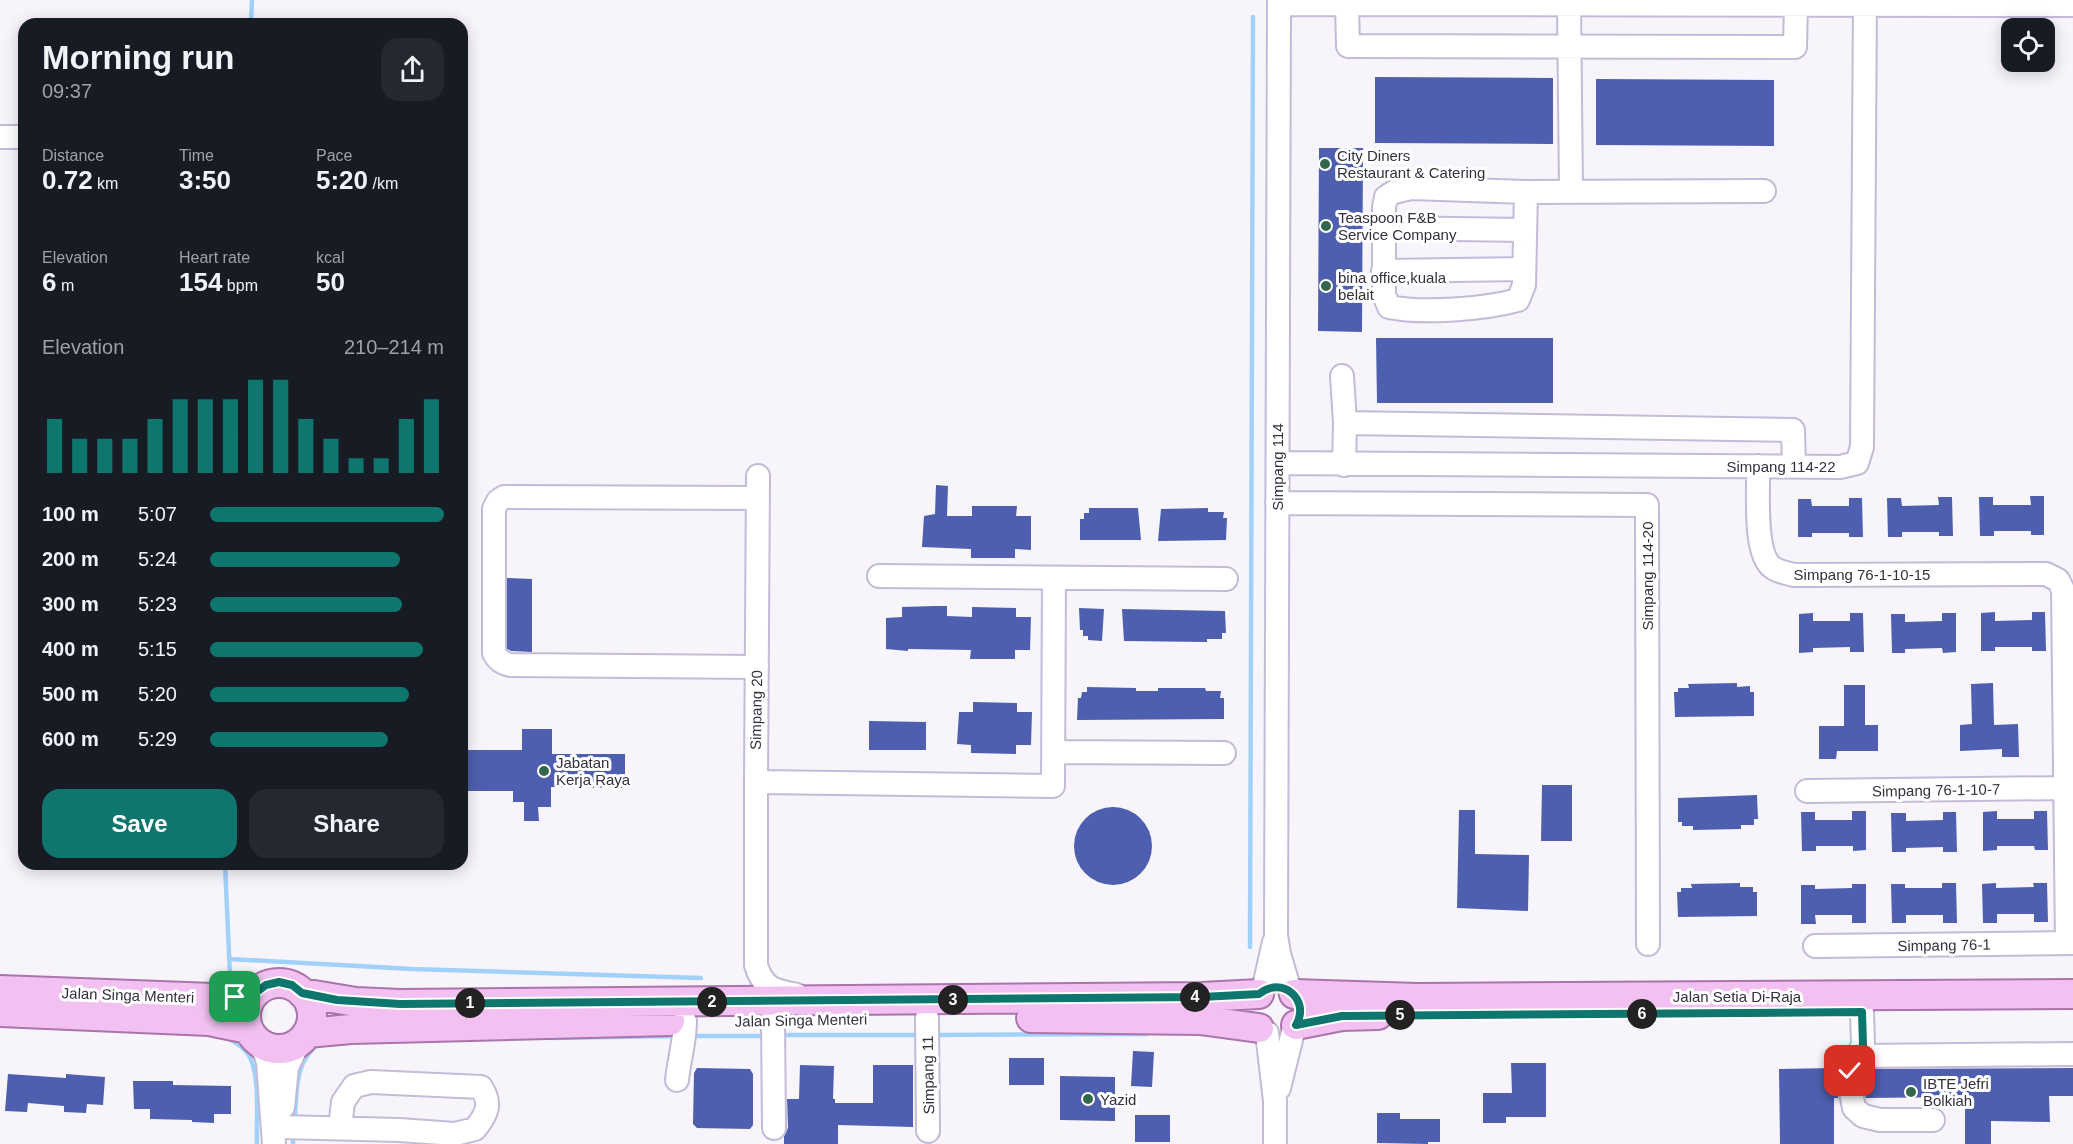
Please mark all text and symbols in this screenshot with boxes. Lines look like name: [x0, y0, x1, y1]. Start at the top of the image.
map controls: [2001, 18, 2055, 72]
button: locate: [2001, 18, 2055, 72]
button: share: [381, 38, 444, 101]
text: Morning run: [42, 39, 234, 76]
text: 09:37: [42, 80, 92, 102]
text: Distance: [42, 147, 104, 164]
text: Time: [179, 147, 214, 164]
text: Pace: [316, 147, 352, 164]
place label: City Diners Restaurant & Catering: [1337, 147, 1485, 181]
marker: City Diners Restaurant & Catering: [1318, 157, 1332, 171]
text: 0.72: [42, 165, 93, 195]
text: 3:50: [179, 165, 231, 195]
text: 5:20: [316, 165, 368, 195]
text: km: [93, 175, 118, 192]
text: /km: [368, 175, 398, 192]
place label: Teaspoon F&B Service Company: [1338, 209, 1457, 243]
marker: Teaspoon F&B Service Company: [1319, 219, 1333, 233]
text: Elevation: [42, 249, 108, 266]
text: Heart rate: [179, 249, 250, 266]
text: kcal: [316, 249, 344, 266]
text: 6: [42, 267, 56, 297]
text: 154: [179, 267, 222, 297]
text: 50: [316, 267, 345, 297]
place label: bina office,kuala belait: [1338, 269, 1447, 303]
text: m: [56, 277, 74, 294]
text: bpm: [222, 277, 258, 294]
marker: bina office,kuala belait: [1319, 279, 1333, 293]
text: Elevation: [42, 336, 124, 358]
text: 210–214 m: [344, 336, 444, 358]
street label: Simpang 114: [1269, 423, 1286, 511]
street label: Simpang 114-22: [1727, 458, 1835, 475]
text: 100 m: [42, 503, 99, 525]
text: 5:07: [138, 503, 177, 525]
street label: Simpang 114-20: [1639, 522, 1656, 630]
text: 200 m: [42, 548, 99, 570]
text: 5:24: [138, 548, 177, 570]
street label: Simpang 76-1-10-15: [1794, 566, 1930, 583]
text: 300 m: [42, 593, 99, 615]
text: 5:23: [138, 593, 177, 615]
text: 400 m: [42, 638, 99, 660]
text: 5:15: [138, 638, 177, 660]
street label: Simpang 20: [747, 670, 765, 750]
text: 500 m: [42, 683, 99, 705]
text: 5:20: [138, 683, 177, 705]
text: 600 m: [42, 728, 99, 750]
text: 5:29: [138, 728, 177, 750]
place label: Jabatan Kerja Raya: [556, 754, 631, 788]
marker: Jabatan Kerja Raya: [537, 764, 551, 778]
street label: Simpang 76-1-10-7: [1872, 780, 2000, 800]
button: Save: [42, 789, 237, 858]
button: Share: [249, 789, 444, 858]
street label: Simpang 76-1: [1897, 936, 1991, 954]
pin: [209, 971, 260, 1022]
icon: arrive: [218, 980, 251, 1013]
pin: 4: [1180, 982, 1210, 1012]
street label: Jalan Singa Menteri: [61, 984, 195, 1006]
pin: 3: [938, 985, 968, 1015]
pin: 2: [697, 987, 727, 1017]
pin: 1: [455, 988, 485, 1018]
text: 4: [1191, 988, 1199, 1005]
street label: Jalan Setia Di-Raja: [1673, 988, 1802, 1005]
text: 3: [949, 991, 957, 1008]
text: 2: [708, 993, 716, 1010]
text: 1: [466, 994, 474, 1011]
pin: 6: [1627, 999, 1657, 1029]
pin: 5: [1385, 1000, 1415, 1030]
text: 6: [1638, 1005, 1646, 1022]
text: 5: [1396, 1006, 1404, 1023]
street label: Jalan Singa Menteri: [735, 1010, 867, 1030]
street label: Simpang 11: [919, 1035, 937, 1115]
pin: [1824, 1045, 1875, 1096]
icon: check: [1833, 1054, 1866, 1087]
place label: IBTE Jefri Bolkiah: [1923, 1075, 1989, 1109]
marker: IBTE Jefri Bolkiah: [1904, 1085, 1918, 1099]
place label: Yazid: [1100, 1091, 1136, 1108]
marker: Yazid: [1081, 1092, 1095, 1106]

